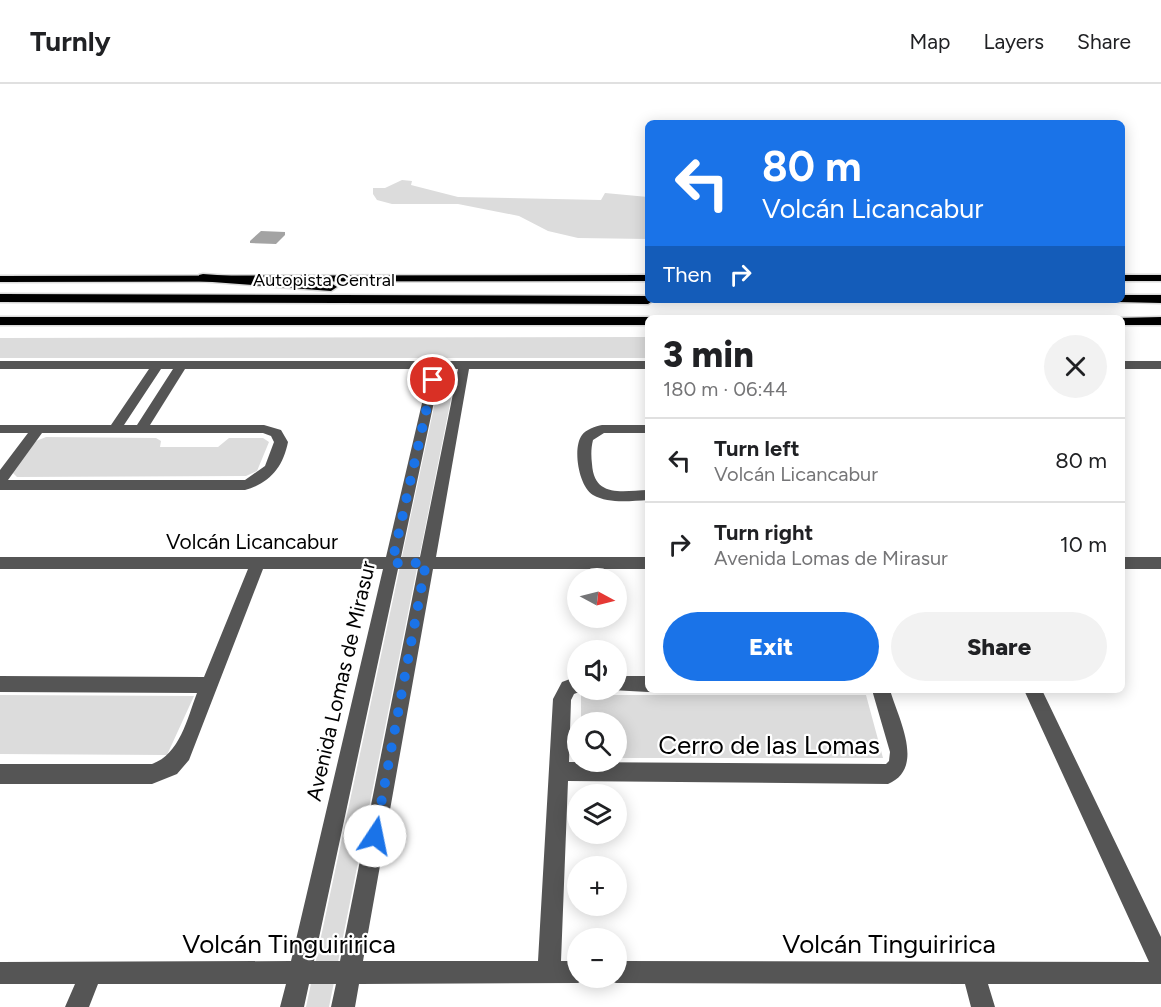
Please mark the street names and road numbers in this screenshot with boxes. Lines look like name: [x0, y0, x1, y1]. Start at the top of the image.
street label: Autopista Central: [253, 269, 395, 291]
street label: Volcán Licancabur: [166, 529, 338, 554]
street label: Avenida Lomas de Mirasur: [301, 558, 380, 803]
street label: Cerro de las Lomas: [658, 729, 880, 761]
street label: Volcán Tinguiririca: [182, 928, 396, 960]
street label: Volcán Tinguiririca: [782, 928, 996, 960]

